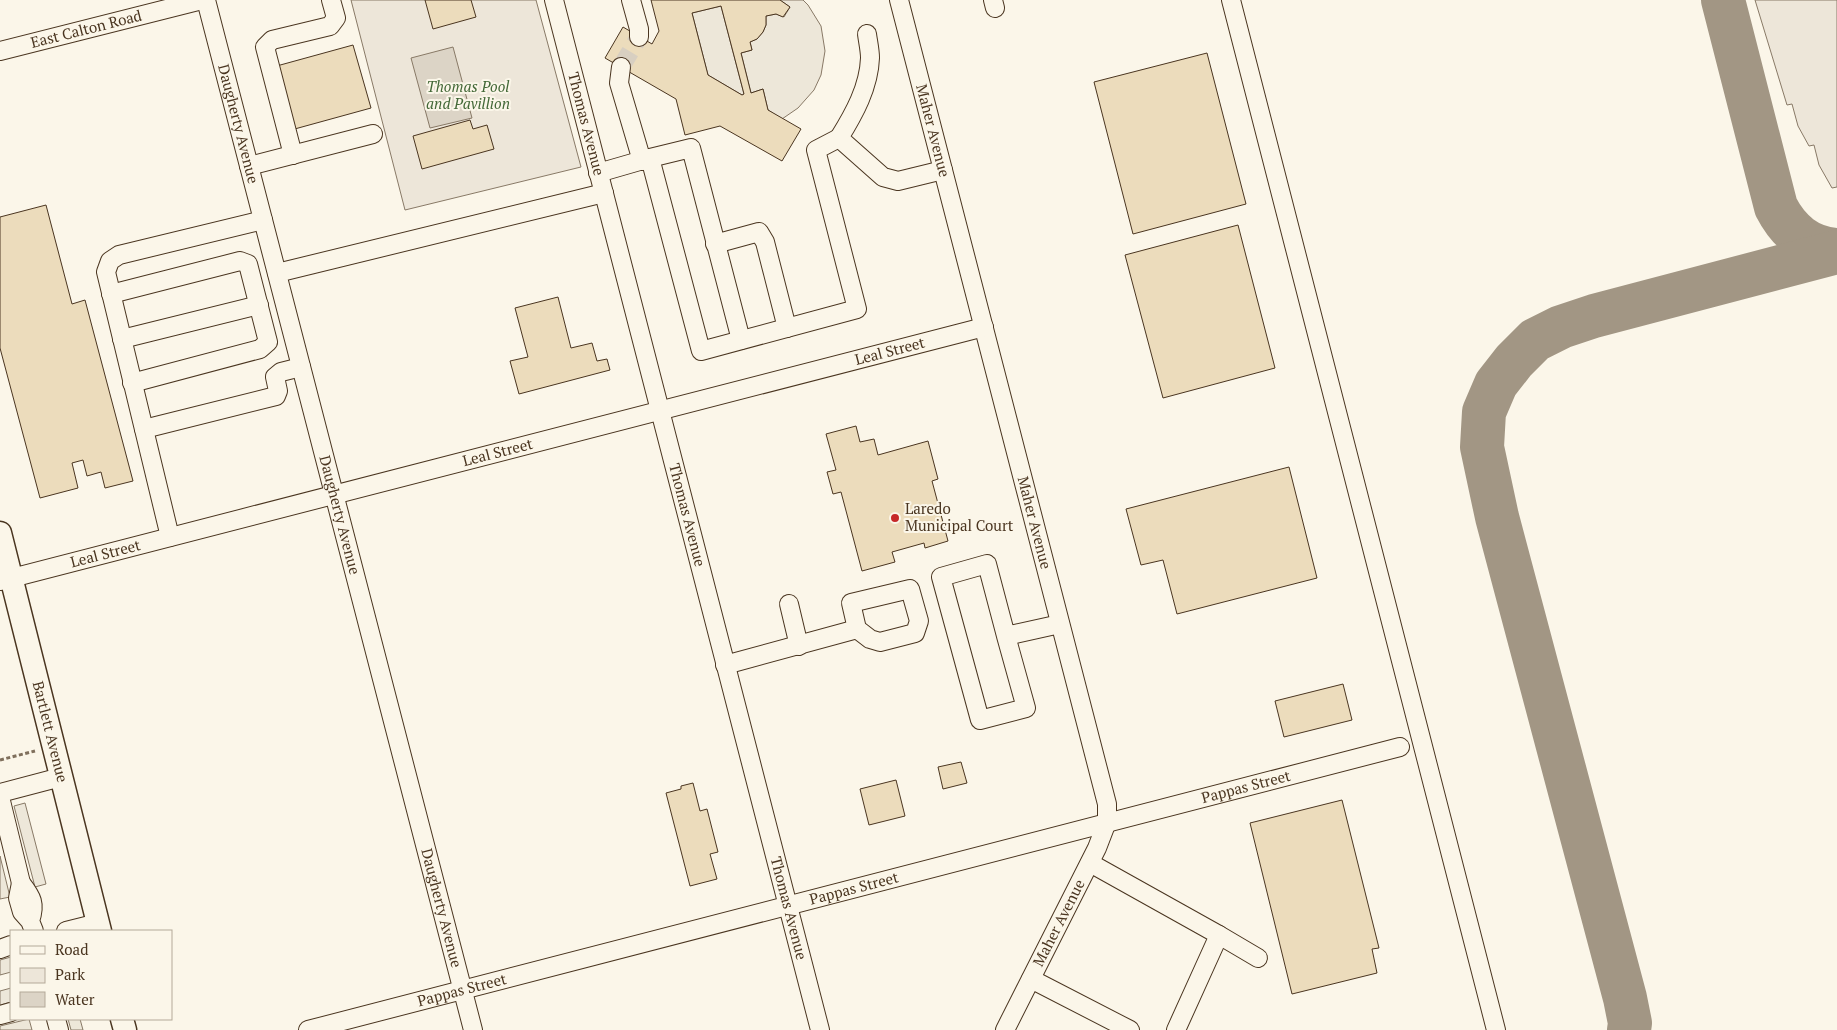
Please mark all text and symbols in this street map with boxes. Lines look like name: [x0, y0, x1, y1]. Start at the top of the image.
street label: East Calton Road: [28, 5, 144, 52]
street label: Daugherty Avenue: [214, 62, 264, 185]
street label: Thomas Avenue: [564, 70, 610, 177]
park label: Thomas Pool and Pavillion: [426, 76, 510, 113]
street label: Maher Avenue: [912, 82, 955, 179]
street label: Leal Street: [852, 332, 927, 369]
street label: Leal Street: [460, 433, 535, 470]
street label: Daugherty Avenue: [315, 453, 366, 577]
street label: Thomas Avenue: [665, 461, 711, 569]
street label: Maher Avenue: [1014, 474, 1057, 571]
place label: Laredo Municipal Court: [905, 498, 1014, 535]
marker: Laredo Municipal Court: [889, 512, 901, 524]
street label: Leal Street: [68, 534, 143, 571]
street label: Bartlett Avenue: [29, 679, 73, 784]
street label: Pappas Street: [1199, 765, 1293, 807]
street label: Daugherty Avenue: [417, 846, 467, 970]
street label: Thomas Avenue: [767, 854, 812, 962]
street label: Pappas Street: [807, 866, 901, 909]
street label: Maher Avenue: [1028, 876, 1089, 969]
legend: [10, 930, 172, 1020]
text: Road: [55, 939, 88, 959]
text: Park: [55, 964, 85, 984]
street label: Pappas Street: [415, 968, 509, 1010]
text: Water: [55, 989, 95, 1009]

